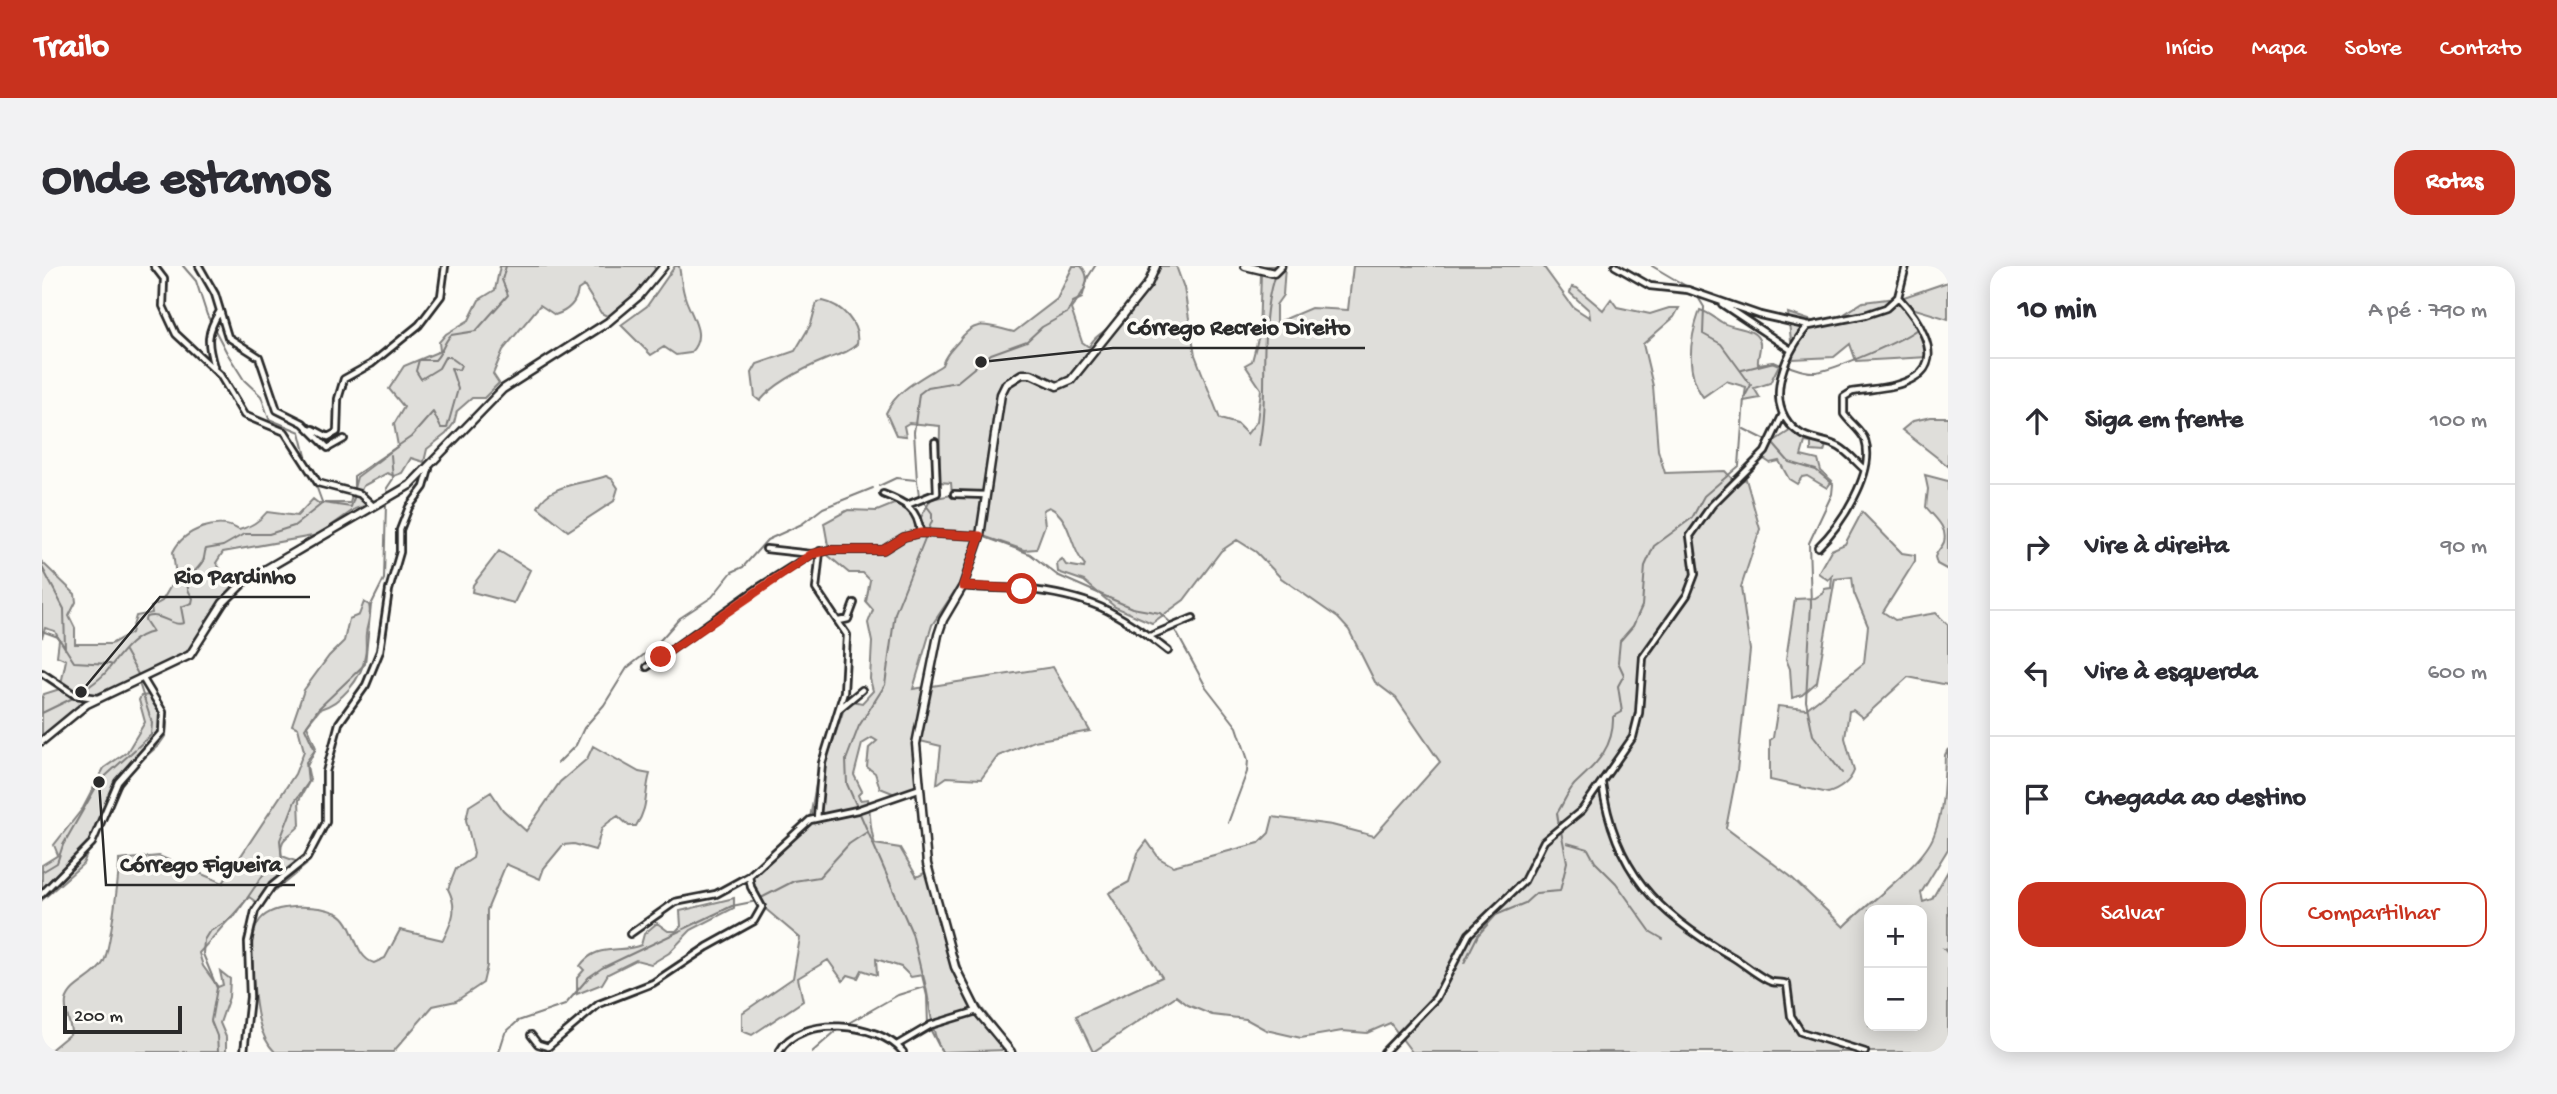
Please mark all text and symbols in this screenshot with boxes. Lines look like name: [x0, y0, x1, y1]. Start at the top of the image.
text: Trailo: [35, 30, 109, 68]
text: Início: [2165, 35, 2213, 64]
text: Mapa: [2251, 35, 2307, 64]
text: Sobre: [2345, 35, 2402, 64]
text: Contato: [2440, 35, 2522, 64]
button: Rotas: [2394, 150, 2515, 215]
text: Onde estamos: [42, 153, 329, 211]
text: 10 min: [2018, 294, 2096, 329]
text: A pé · 790 m: [2368, 298, 2487, 325]
callout: Córrego Recreio Direito: [1113, 304, 1365, 348]
text: Córrego Recreio Direito: [1127, 316, 1351, 343]
icon: ahead: [2018, 402, 2056, 440]
text: Siga em frente: [2085, 406, 2243, 437]
text: 100 m: [2430, 408, 2487, 435]
icon: right: [2018, 528, 2056, 566]
text: Vire à direita: [2085, 532, 2229, 563]
text: 90 m: [2441, 534, 2487, 561]
callout: Rio Pardinho: [160, 553, 310, 597]
text: Rio Pardinho: [173, 565, 296, 592]
route start: [1006, 573, 1037, 604]
route end: [645, 641, 676, 672]
icon: left: [2018, 654, 2056, 692]
text: Vire à esquerda: [2085, 658, 2258, 689]
text: 600 m: [2427, 660, 2487, 687]
icon: arrive: [2018, 780, 2056, 818]
text: Chegada ao destino: [2085, 784, 2306, 815]
callout: Córrego Figueira: [106, 841, 295, 885]
text: Córrego Figueira: [120, 853, 283, 880]
button: Salvar: [2018, 882, 2246, 947]
button: Compartilhar: [2260, 882, 2487, 947]
map controls: [1864, 905, 1927, 1031]
button: +: [1864, 905, 1927, 968]
button: −: [1864, 968, 1927, 1031]
scale bar: [63, 1003, 182, 1035]
text: 200 m: [74, 1006, 123, 1029]

